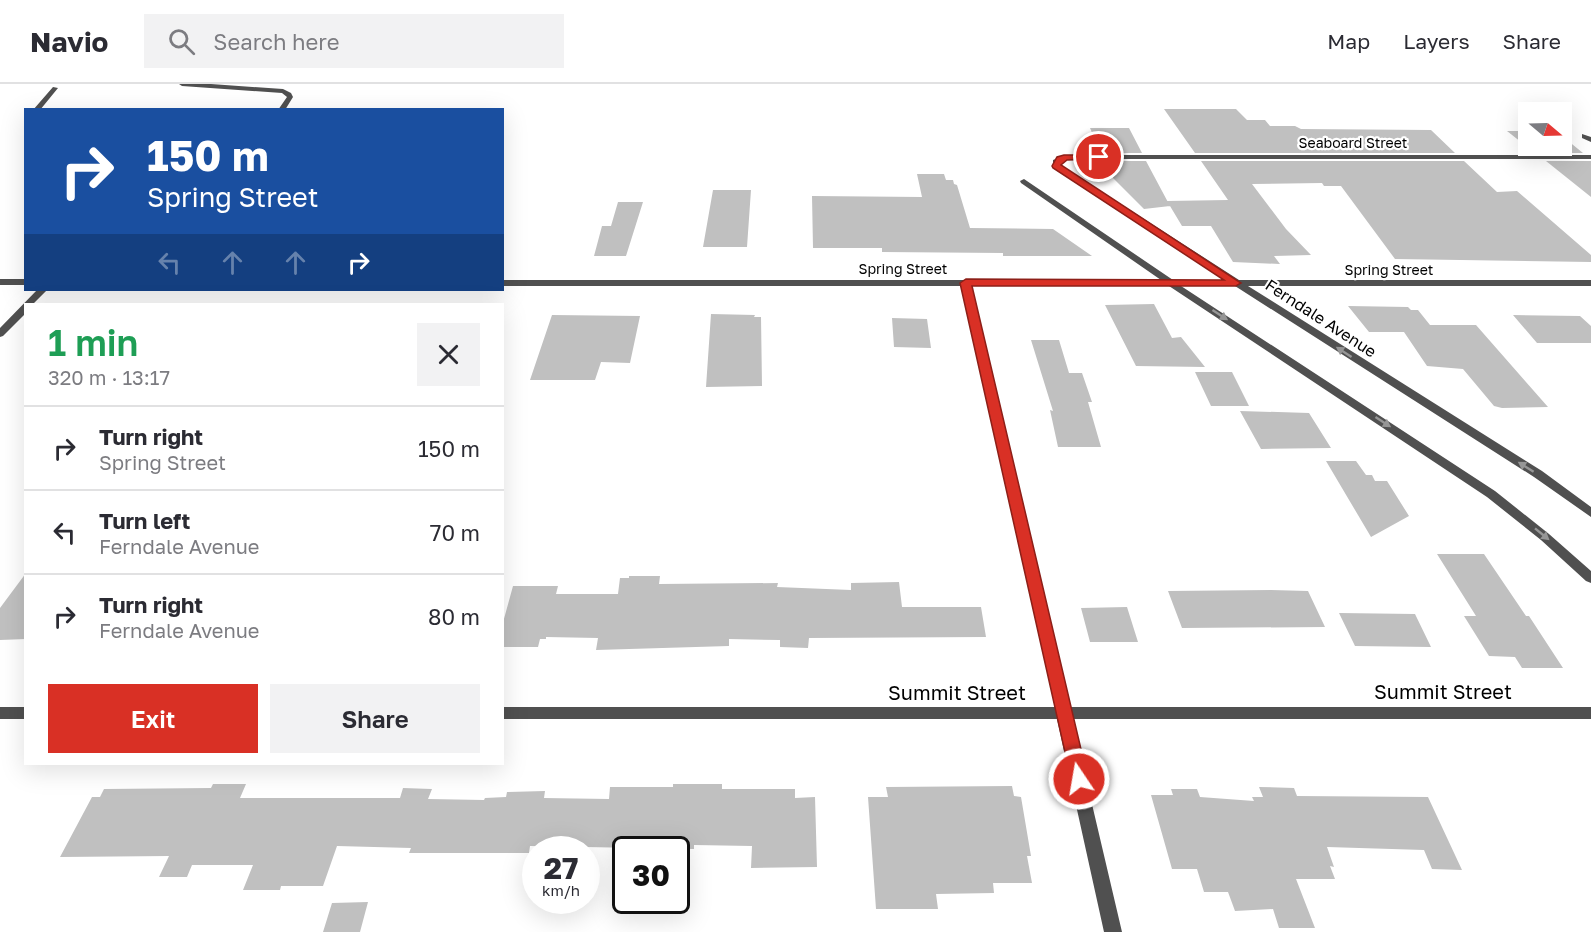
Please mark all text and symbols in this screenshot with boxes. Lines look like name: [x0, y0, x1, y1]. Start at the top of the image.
search box: [144, 14, 564, 68]
text: Navio: [30, 25, 108, 58]
icon: search: [165, 25, 198, 58]
text: Search here: [213, 28, 339, 55]
text: Map: [1327, 28, 1370, 54]
text: Layers: [1403, 28, 1470, 54]
text: Share: [1503, 28, 1561, 54]
north arrow: [1518, 102, 1572, 156]
map controls: [1518, 102, 1572, 156]
text: 150 m: [147, 130, 269, 180]
pin: [1073, 131, 1124, 182]
icon: right: [48, 132, 126, 210]
street label: Seaboard Street: [1299, 134, 1407, 151]
icon: arrive: [1082, 140, 1115, 173]
text: Spring Street: [147, 181, 319, 213]
icon: left: [153, 246, 186, 279]
icon: ahead: [216, 246, 249, 279]
icon: ahead: [279, 246, 312, 279]
icon: right: [342, 246, 375, 279]
street label: Spring Street: [859, 260, 947, 277]
street label: Spring Street: [1345, 261, 1433, 278]
street label: Ferndale Avenue: [1262, 275, 1380, 361]
one-way arrow: [1212, 309, 1228, 320]
text: 1 min: [48, 321, 138, 364]
button: close: [417, 323, 480, 386]
one-way arrow: [1336, 347, 1352, 358]
text: 320 m · 13:17: [48, 365, 170, 389]
one-way arrow: [1375, 416, 1391, 427]
text: Turn right: [99, 423, 203, 450]
icon: right: [48, 432, 81, 465]
text: 150 m: [418, 435, 480, 462]
text: Spring Street: [99, 450, 226, 474]
one-way arrow: [1518, 462, 1535, 473]
text: Turn left: [99, 507, 190, 534]
icon: left: [48, 516, 81, 549]
text: 70 m: [430, 519, 480, 546]
one-way arrow: [1534, 528, 1550, 541]
text: Ferndale Avenue: [99, 534, 259, 558]
text: Turn right: [99, 591, 203, 618]
icon: right: [48, 600, 81, 633]
text: 80 m: [428, 603, 480, 630]
text: Ferndale Avenue: [99, 618, 259, 642]
street label: Summit Street: [1374, 679, 1512, 703]
street label: Summit Street: [888, 680, 1026, 704]
button: Exit: [48, 684, 258, 753]
button: Share: [270, 684, 480, 753]
position arrow: [1047, 747, 1111, 811]
speed limit sign: 30: [612, 836, 690, 914]
text: 27: [544, 850, 578, 886]
text: km/h: [542, 881, 580, 899]

